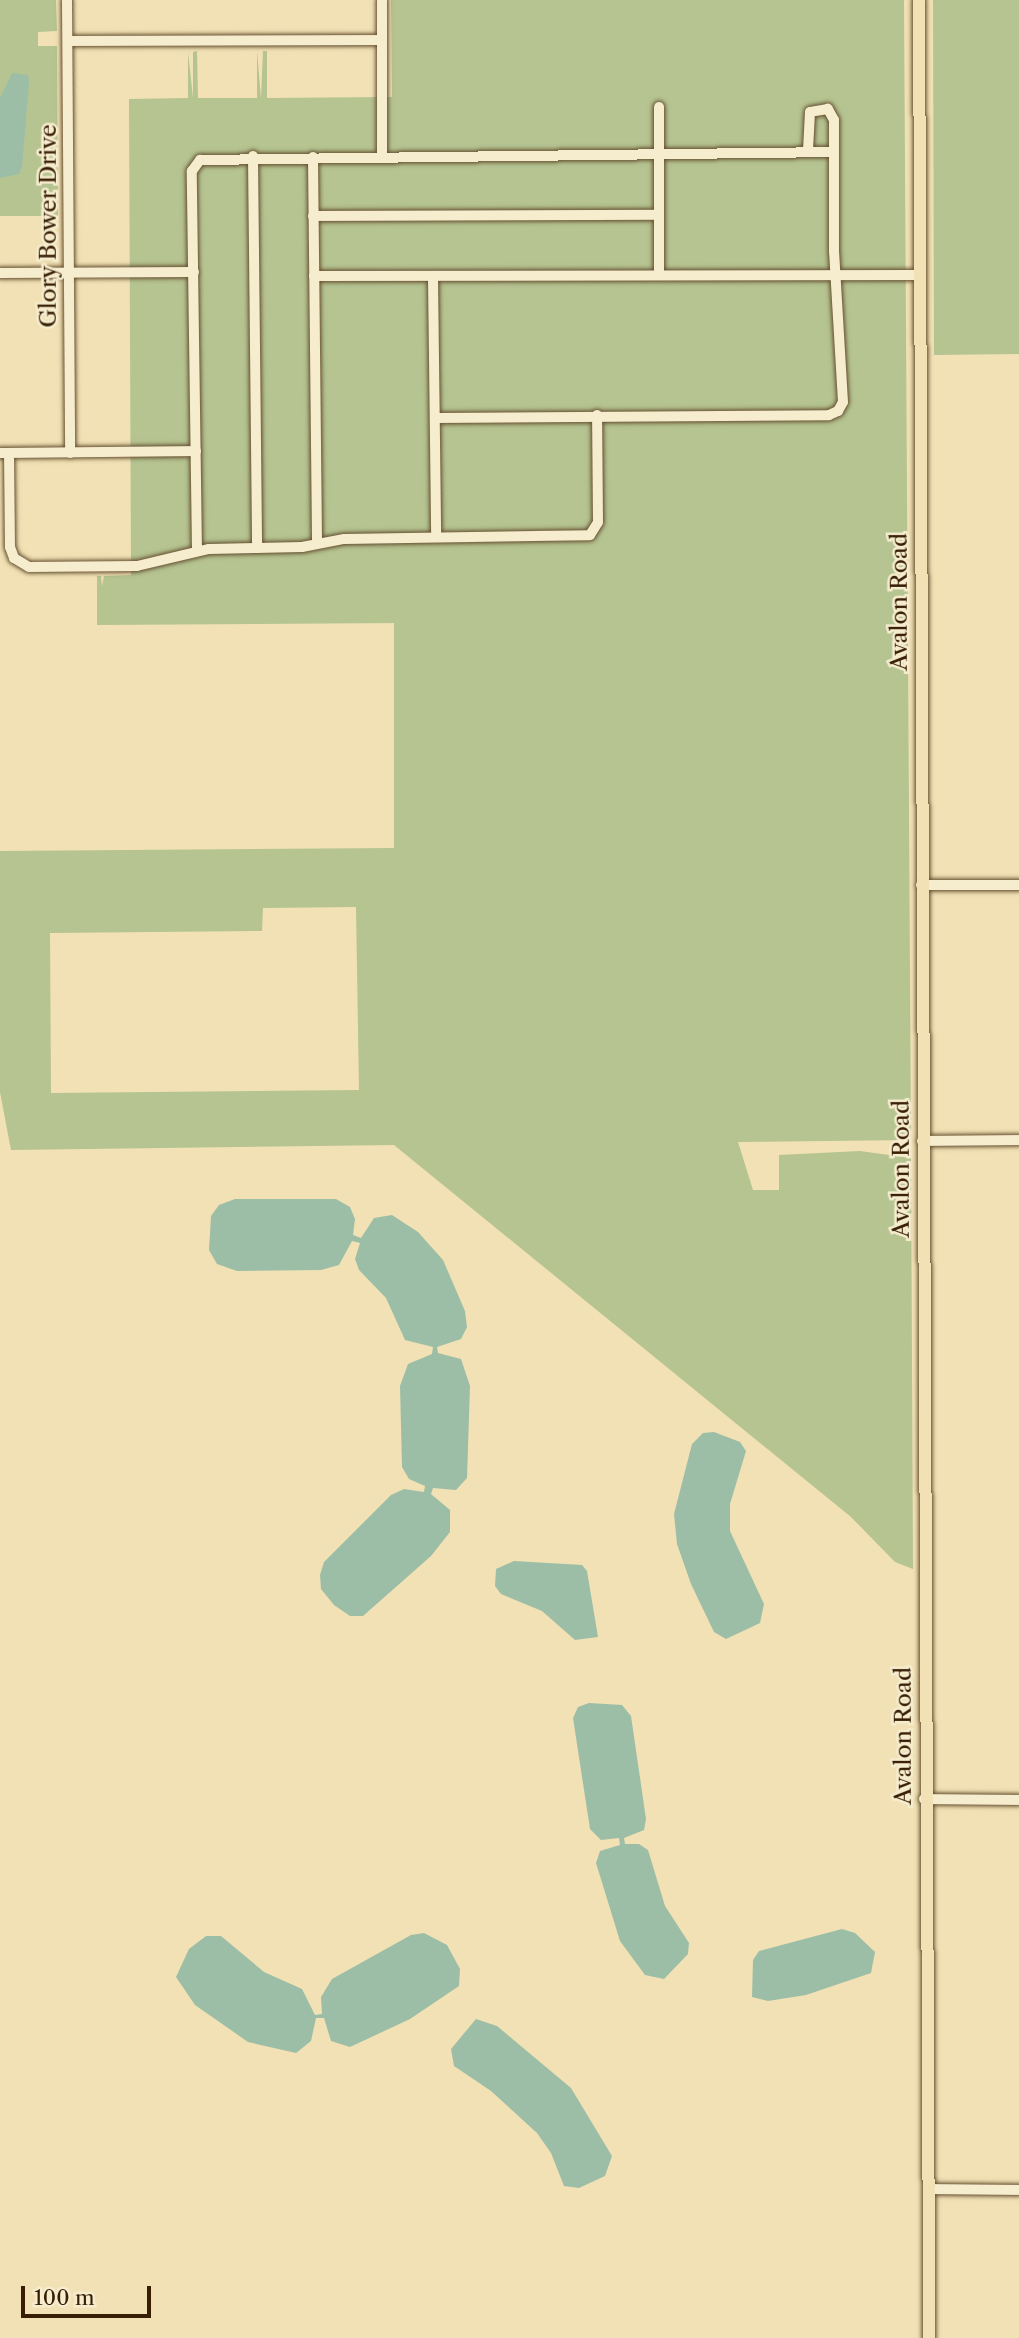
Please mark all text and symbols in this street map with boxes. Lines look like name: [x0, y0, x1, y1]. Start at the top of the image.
street label: Glory Bower Drive: [34, 124, 62, 328]
street label: Avalon Road: [885, 533, 913, 671]
street label: Avalon Road: [887, 1100, 915, 1238]
street label: Avalon Road: [889, 1667, 917, 1805]
scale bar: [24, 2272, 154, 2316]
text: 100 m: [34, 2285, 95, 2310]

